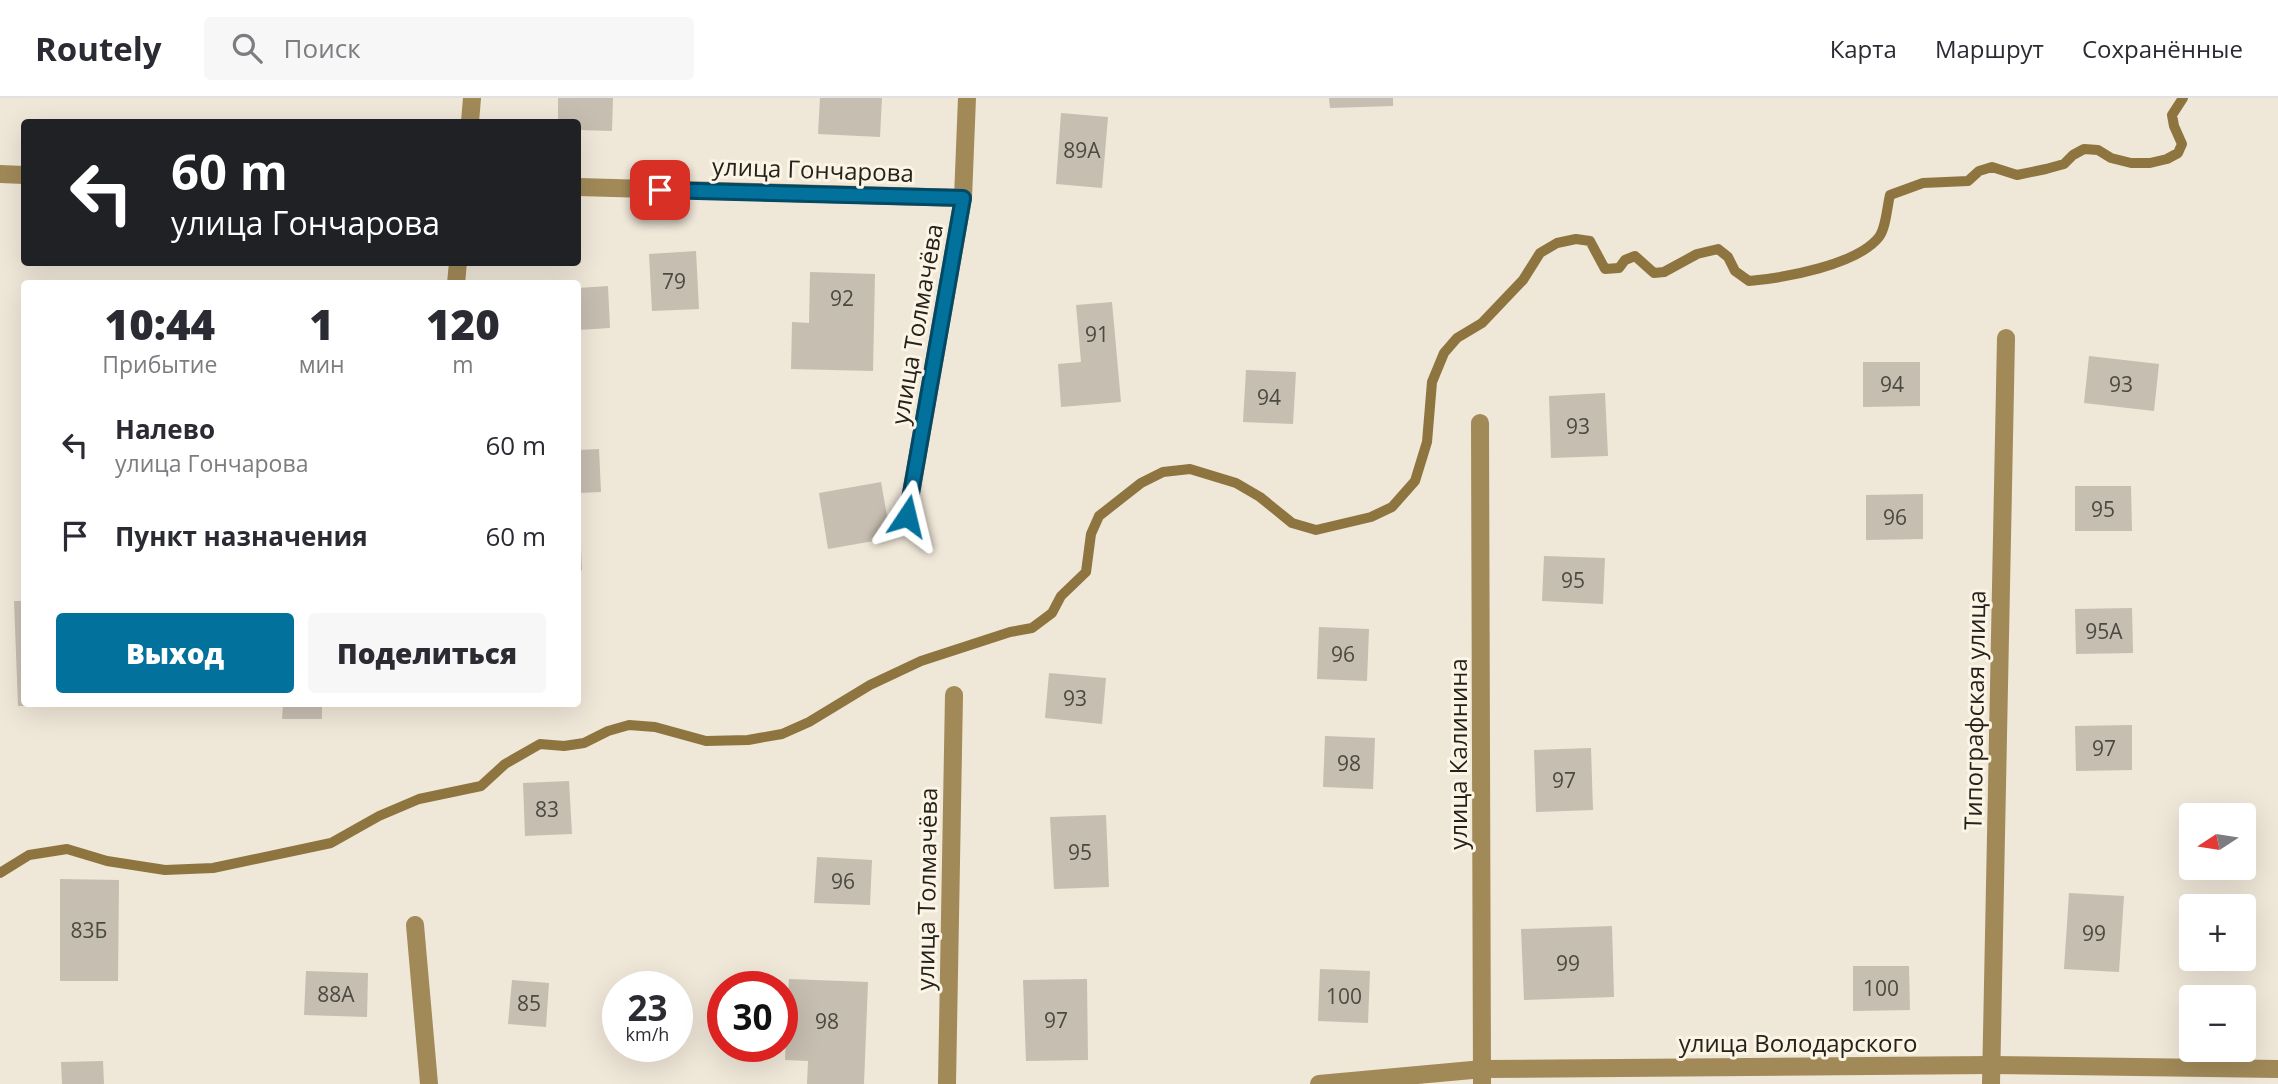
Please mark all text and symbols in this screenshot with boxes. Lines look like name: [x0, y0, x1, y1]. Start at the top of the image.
search box: [204, 17, 694, 80]
text: Routely: [35, 26, 162, 71]
icon: search: [228, 29, 266, 67]
text: Поиск: [284, 30, 361, 66]
text: Карта: [1830, 32, 1897, 65]
text: Маршрут: [1935, 32, 2044, 65]
text: Сохранённые: [2082, 32, 2243, 65]
house number: 89А: [1063, 136, 1101, 164]
text: 60 m: [171, 138, 288, 204]
icon: left: [56, 147, 147, 238]
street label: улица Гончарова: [712, 149, 914, 189]
pin: [630, 160, 690, 220]
icon: arrive: [641, 171, 679, 209]
text: улица Гончарова: [171, 201, 440, 244]
street label: улица Толмачёва: [882, 221, 950, 427]
house number: 79: [662, 267, 686, 295]
house number: 92: [830, 284, 854, 312]
text: 10:44: [105, 295, 215, 352]
text: 1: [309, 295, 334, 352]
text: 120: [426, 295, 500, 352]
house number: 91: [1085, 320, 1109, 348]
text: Прибытие: [102, 348, 217, 380]
text: мин: [299, 348, 345, 380]
text: m: [452, 348, 473, 380]
house number: 94: [1880, 370, 1904, 398]
house number: 93: [2109, 370, 2133, 398]
house number: 94: [1257, 383, 1281, 411]
text: Налево: [115, 411, 215, 447]
house number: 93: [1566, 412, 1590, 440]
icon: left: [56, 426, 94, 464]
text: 60 m: [485, 427, 546, 463]
text: улица Гончарова: [115, 447, 308, 479]
position arrow: [870, 479, 944, 553]
house number: 95: [2091, 495, 2115, 523]
house number: 96: [1883, 503, 1907, 531]
icon: arrive: [56, 517, 94, 555]
text: Пункт назначения: [115, 518, 368, 554]
text: 60 m: [485, 518, 546, 554]
house number: 95: [1561, 566, 1585, 594]
street label: Типографская улица: [1955, 590, 1993, 830]
button: Выход: [56, 613, 294, 693]
button: Поделиться: [308, 613, 546, 693]
house number: 95А: [2085, 617, 2123, 645]
house number: 96: [1331, 640, 1355, 668]
street label: улица Калинина: [1441, 658, 1474, 850]
house number: 93: [1063, 684, 1087, 712]
house number: 97: [2092, 734, 2116, 762]
house number: 98: [1337, 749, 1361, 777]
house number: 97: [1552, 766, 1576, 794]
street label: улица Толмачёва: [908, 787, 944, 991]
house number: 83: [535, 795, 559, 823]
north arrow: [2179, 803, 2256, 880]
map controls: [2179, 803, 2256, 1062]
house number: 95: [1068, 838, 1092, 866]
house number: 96: [831, 867, 855, 895]
button: +: [2179, 894, 2256, 971]
house number: 83Б: [71, 916, 107, 944]
house number: 99: [2082, 919, 2106, 947]
house number: 99: [1556, 949, 1580, 977]
speed limit sign: 30: [707, 971, 798, 1062]
house number: 100: [1863, 974, 1899, 1002]
house number: 88А: [317, 980, 355, 1008]
house number: 100: [1326, 982, 1362, 1010]
text: 23: [627, 984, 668, 1031]
button: −: [2179, 985, 2256, 1062]
house number: 85: [517, 989, 541, 1017]
house number: 97: [1044, 1006, 1068, 1034]
house number: 98: [815, 1007, 839, 1035]
text: km/h: [626, 1022, 669, 1046]
street label: улица Володарского: [1679, 1026, 1917, 1059]

